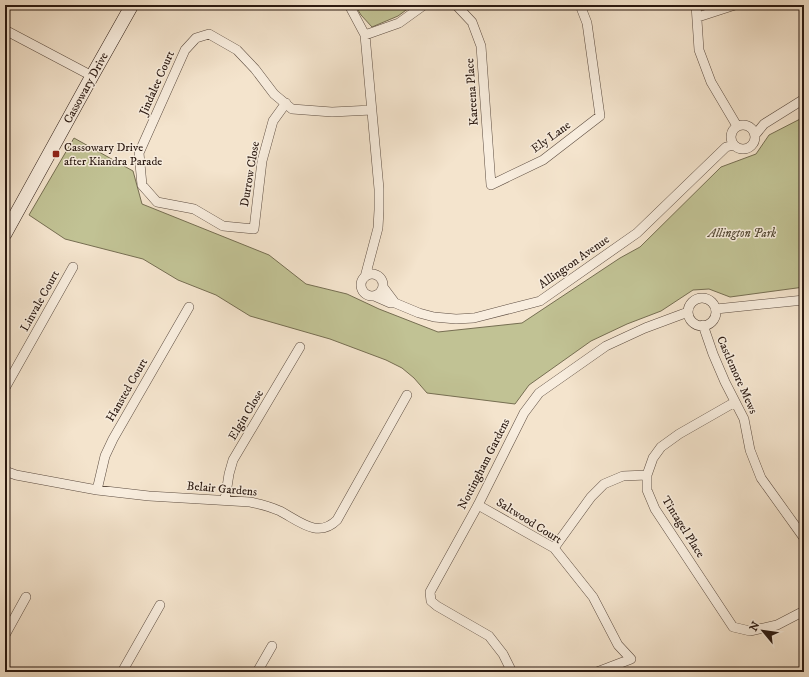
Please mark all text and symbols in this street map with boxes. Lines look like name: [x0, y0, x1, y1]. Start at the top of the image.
street label: Jindalee Court: [136, 48, 178, 118]
street label: Cassowary Drive: [60, 50, 112, 126]
street label: Kareena Place: [462, 58, 482, 126]
street label: Ely Lane: [528, 118, 574, 156]
place label: Cassowary Drive after Kiandra Parade: [64, 140, 162, 169]
street label: Durrow Close: [237, 140, 263, 208]
marker: Cassowary Drive after Kiandra Parade: [51, 149, 61, 159]
park label: Allington Park: [706, 226, 776, 241]
street label: Allington Avenue: [536, 232, 612, 292]
street label: Linvale Court: [17, 268, 63, 334]
street label: Castlemore Mews: [713, 334, 761, 416]
street label: Hansted Court: [103, 355, 151, 424]
street label: Elgin Close: [225, 387, 267, 443]
street label: Nottingham Gardens: [455, 416, 513, 512]
street label: Belair Gardens: [186, 478, 258, 500]
street label: Tintagel Place: [658, 493, 708, 561]
street label: Saltwood Court: [493, 495, 565, 547]
north arrow: [743, 611, 783, 651]
text: N: [747, 619, 763, 634]

